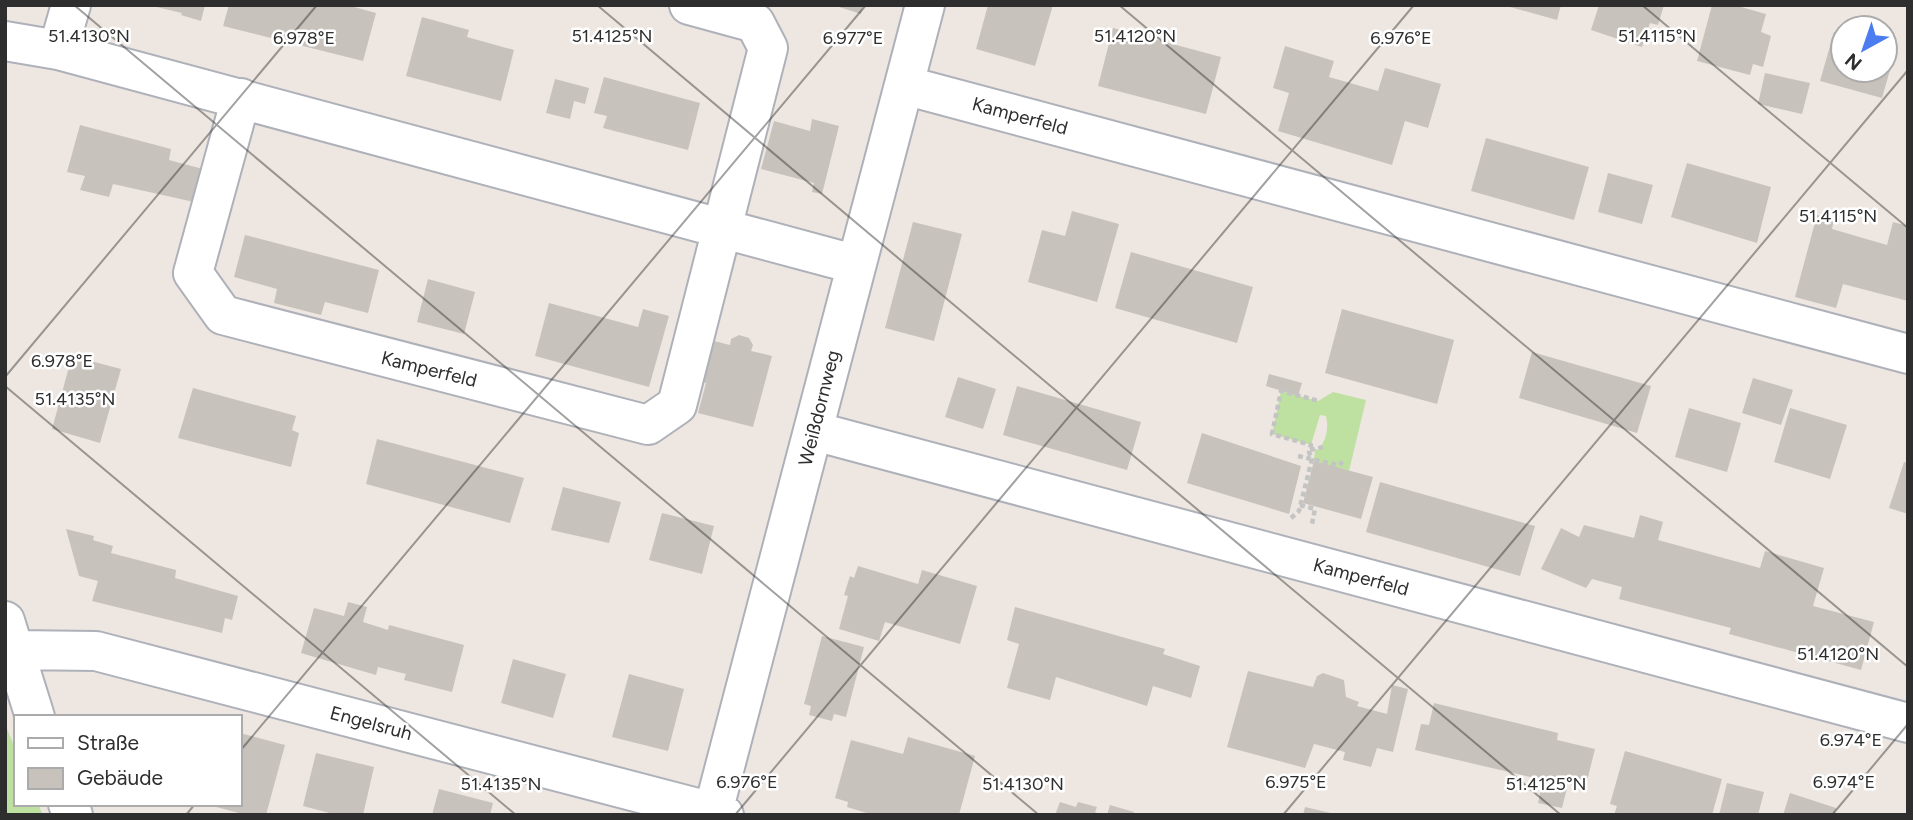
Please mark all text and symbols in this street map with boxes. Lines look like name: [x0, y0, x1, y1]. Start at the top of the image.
north arrow: [1829, 14, 1899, 84]
text: 51.4130°N: [48, 25, 130, 47]
text: 51.4125°N: [571, 25, 653, 47]
text: 51.4120°N: [1094, 25, 1176, 47]
text: 51.4115°N: [1618, 25, 1696, 47]
text: 6.978°E: [273, 27, 335, 49]
text: 6.977°E: [823, 27, 883, 49]
text: 6.976°E: [1370, 27, 1432, 49]
text: N: [1840, 48, 1866, 75]
street label: Kamperfeld: [970, 92, 1070, 140]
text: 51.4115°N: [1799, 205, 1877, 227]
street label: Kamperfeld: [379, 346, 479, 392]
street label: Weißdornweg: [794, 348, 844, 468]
text: 6.978°E: [31, 350, 93, 372]
text: 51.4135°N: [35, 388, 115, 410]
street label: Kamperfeld: [1311, 553, 1411, 601]
text: 51.4120°N: [1797, 643, 1879, 665]
street label: Engelsruh: [327, 701, 415, 745]
legend: [14, 715, 242, 806]
text: 6.974°E: [1820, 729, 1882, 751]
text: Straße: [77, 730, 139, 755]
text: Gebäude: [77, 765, 163, 790]
text: 6.976°E: [716, 771, 778, 793]
text: 6.975°E: [1265, 771, 1327, 793]
text: 6.974°E: [1813, 771, 1875, 793]
text: 51.4135°N: [461, 773, 541, 795]
text: 51.4130°N: [982, 773, 1064, 795]
text: 51.4125°N: [1505, 773, 1587, 795]

